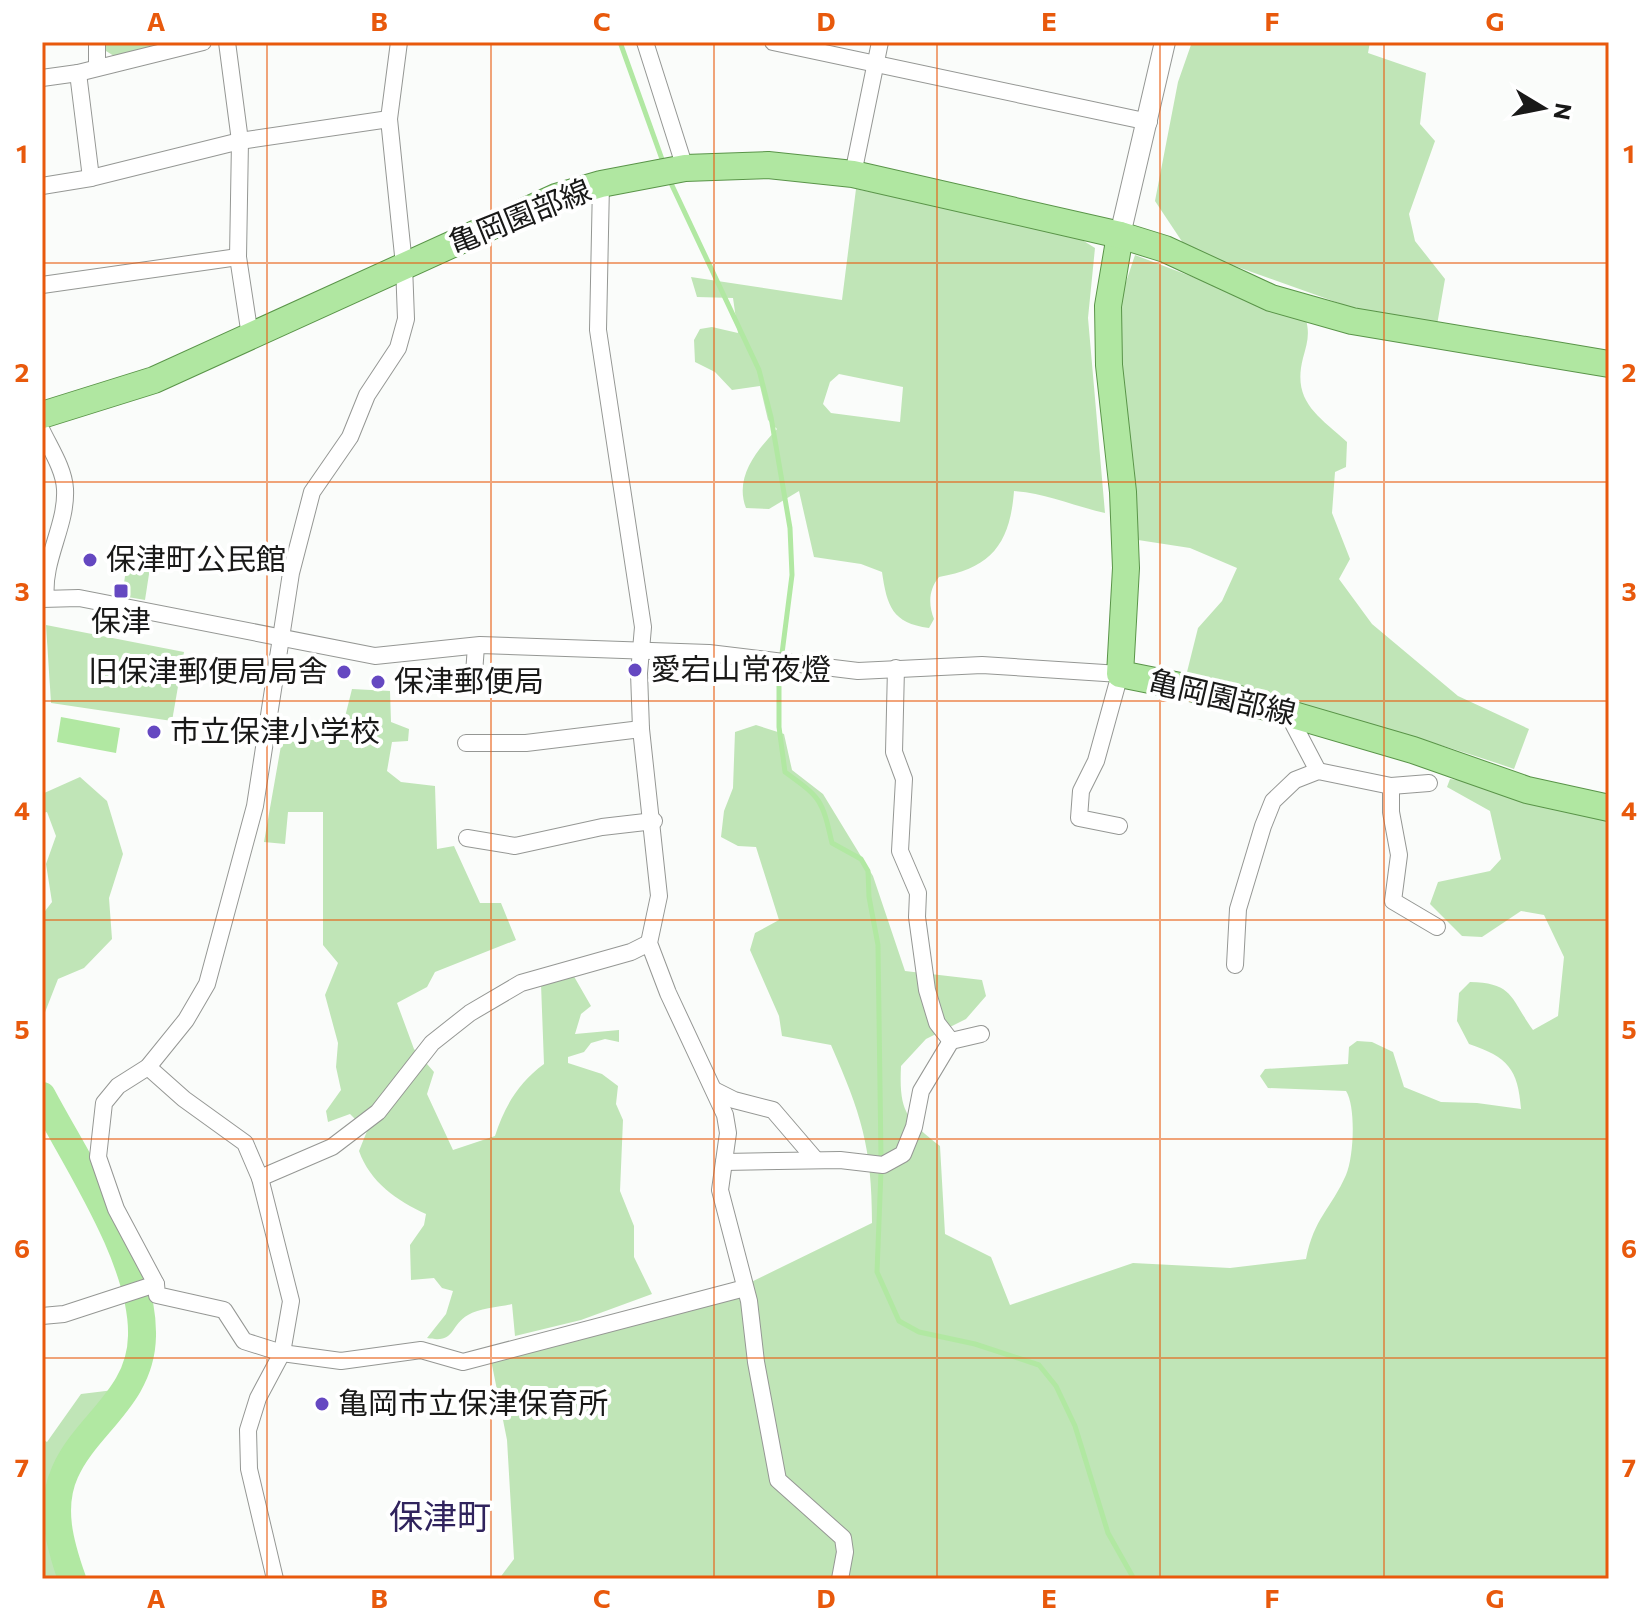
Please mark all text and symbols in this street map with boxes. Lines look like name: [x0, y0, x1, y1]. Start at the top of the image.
text: A: [147, 5, 166, 36]
text: B: [370, 5, 388, 36]
text: C: [593, 5, 611, 36]
text: D: [816, 5, 836, 36]
text: E: [1041, 5, 1057, 36]
text: F: [1264, 5, 1280, 36]
text: G: [1486, 5, 1504, 36]
north arrow: [1503, 68, 1583, 148]
text: N: [1548, 101, 1578, 122]
text: 1: [16, 137, 28, 168]
text: 1: [1623, 137, 1635, 168]
street label: 亀岡園部線: [443, 169, 596, 260]
text: 2: [15, 356, 29, 387]
text: 2: [1622, 356, 1636, 387]
place label: 保津町公民館: [106, 539, 286, 576]
marker: 保津町公民館: [81, 551, 99, 569]
text: 3: [14, 575, 30, 606]
text: 3: [1621, 575, 1637, 606]
marker: 保津: [112, 582, 130, 600]
place label: 保津: [91, 601, 151, 638]
place label: 愛宕山常夜燈: [651, 649, 831, 686]
place label: 旧保津郵便局局舎: [88, 651, 328, 688]
place label: 保津郵便局: [394, 661, 544, 698]
marker: 愛宕山常夜燈: [626, 661, 644, 679]
street label: 亀岡園部線: [1145, 661, 1300, 730]
marker: 旧保津郵便局局舎: [335, 663, 353, 681]
marker: 保津郵便局: [369, 673, 387, 691]
place label: 市立保津小学校: [170, 711, 380, 748]
marker: 市立保津小学校: [145, 723, 163, 741]
text: 4: [14, 794, 30, 825]
text: 4: [1621, 794, 1637, 825]
text: 5: [14, 1013, 30, 1044]
text: 5: [1621, 1013, 1637, 1044]
text: 6: [14, 1232, 30, 1263]
text: 6: [1621, 1232, 1637, 1263]
place label: 亀岡市立保津保育所: [338, 1383, 608, 1420]
marker: 亀岡市立保津保育所: [313, 1395, 331, 1413]
text: 7: [15, 1451, 29, 1482]
text: 7: [1622, 1451, 1636, 1482]
district label: 保津町: [389, 1494, 491, 1536]
text: A: [147, 1582, 166, 1613]
text: B: [370, 1582, 388, 1613]
text: C: [593, 1582, 611, 1613]
text: D: [816, 1582, 836, 1613]
text: E: [1041, 1582, 1057, 1613]
text: F: [1264, 1582, 1280, 1613]
text: G: [1486, 1582, 1504, 1613]

